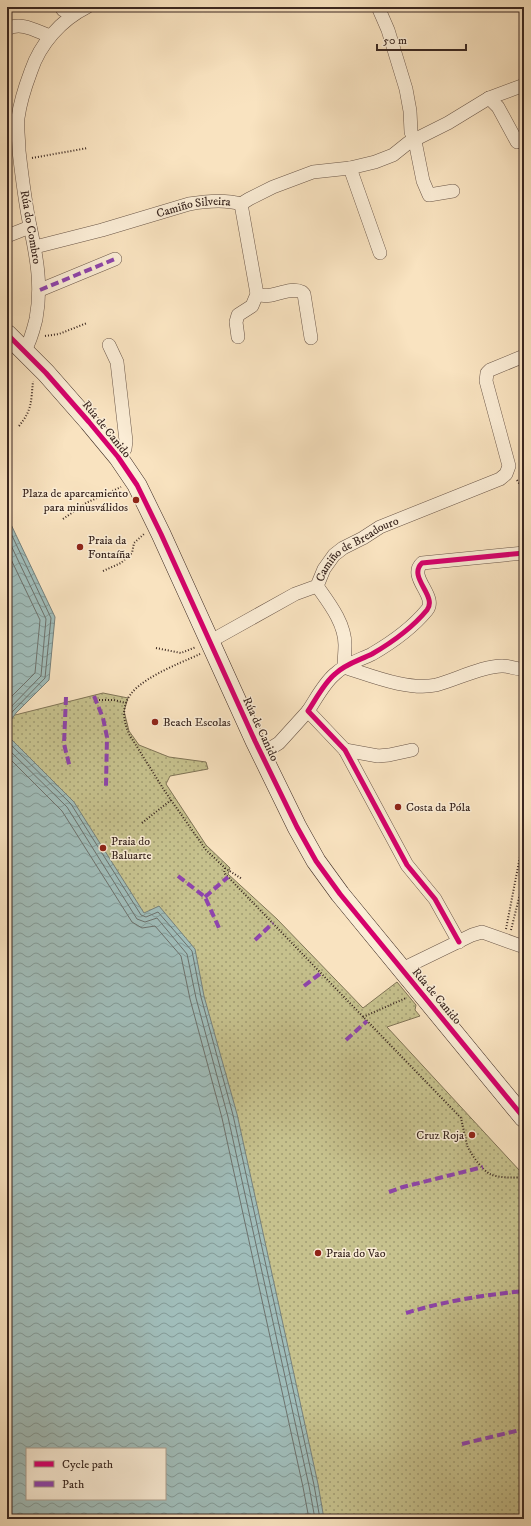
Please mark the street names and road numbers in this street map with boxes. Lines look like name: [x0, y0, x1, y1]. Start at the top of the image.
street label: Rúa do Combro: [17, 189, 44, 265]
street label: Camiño Silveira: [155, 194, 232, 221]
street label: Rúa de Canido: [79, 398, 134, 461]
street label: Camiño de Breadouro: [313, 513, 401, 584]
street label: Rúa de Canido: [239, 695, 282, 764]
street label: Rúa de Canido: [409, 965, 465, 1028]

